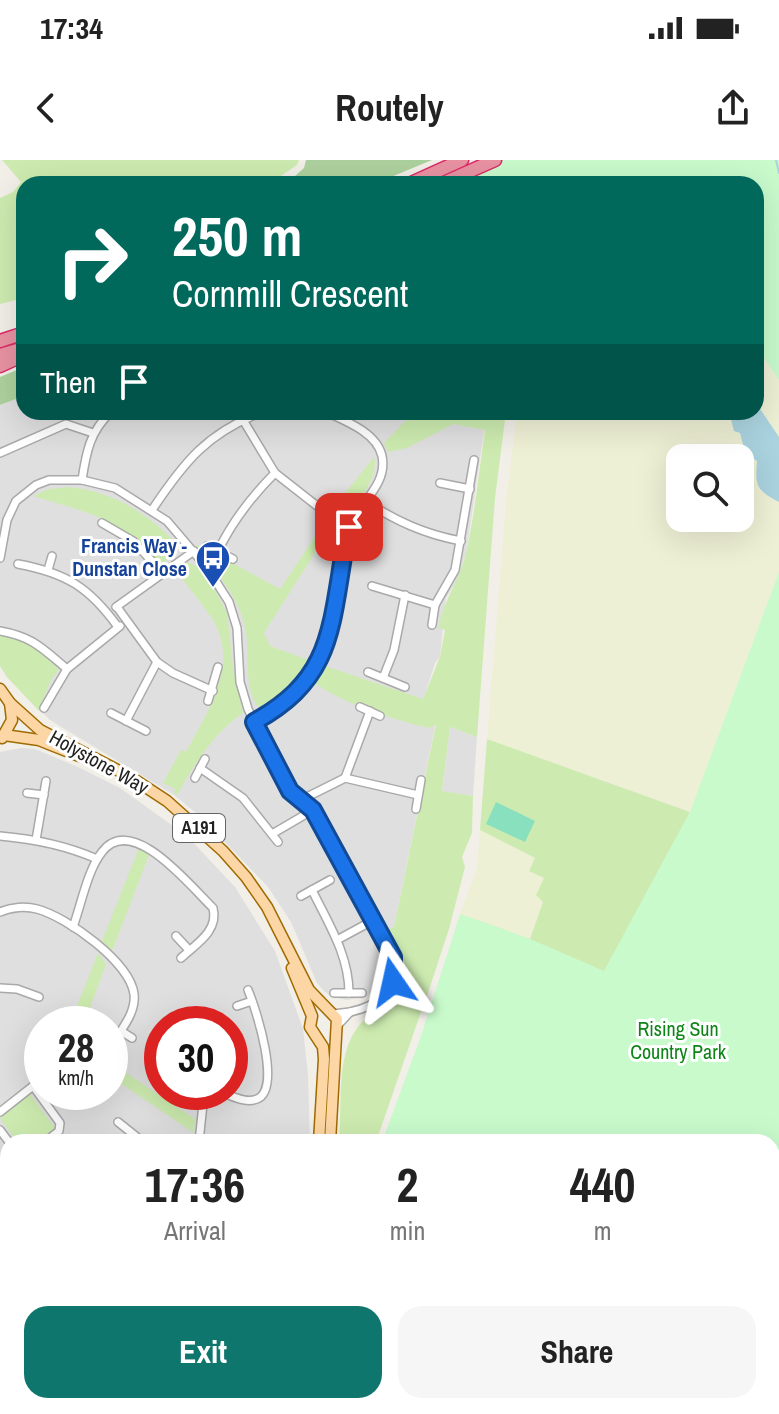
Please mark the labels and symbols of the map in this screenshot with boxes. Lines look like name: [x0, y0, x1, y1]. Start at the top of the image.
pin: [315, 493, 383, 561]
place label: Francis Way - Dunstan Close: [72, 532, 188, 582]
bus stop icon: Francis Way - Dunstan Close: [194, 539, 232, 589]
street label: Holystone Way: [45, 723, 154, 800]
road number: A191: [173, 814, 225, 842]
position arrow: [351, 940, 435, 1024]
speed limit sign: 30: [144, 1006, 248, 1110]
park label: Rising Sun Country Park: [630, 1015, 727, 1065]

